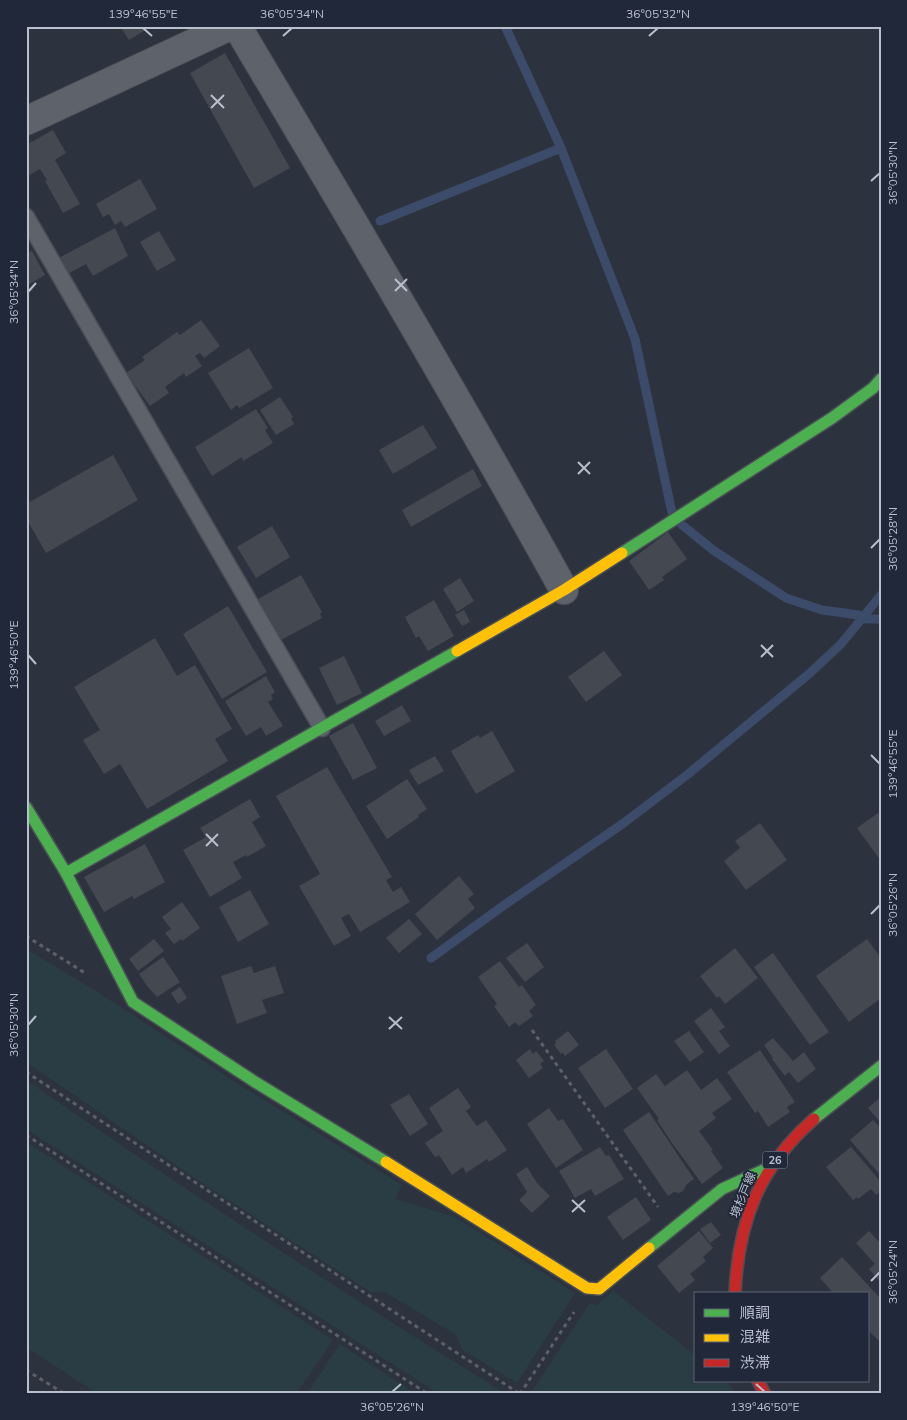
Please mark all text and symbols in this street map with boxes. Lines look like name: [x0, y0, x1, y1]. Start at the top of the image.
text: 139°46'55"E: [108, 6, 178, 21]
text: 36°05'34"N: [260, 6, 324, 21]
text: 36°05'32"N: [626, 6, 690, 21]
text: 36°05'30"N: [885, 141, 900, 205]
text: 36°05'34"N: [6, 260, 21, 324]
text: 36°05'28"N: [885, 507, 900, 571]
text: 139°46'50"E: [6, 620, 21, 690]
text: 139°46'55"E: [885, 729, 900, 799]
text: 36°05'26"N: [885, 873, 900, 937]
text: 36°05'30"N: [6, 993, 21, 1057]
road number: 26: [762, 1152, 788, 1168]
street label: 境杉戸線: [727, 1170, 758, 1220]
text: 36°05'24"N: [885, 1240, 900, 1304]
legend: [694, 1292, 870, 1382]
text: 順調: [740, 1303, 770, 1322]
text: 混雑: [740, 1327, 770, 1346]
text: 渋滞: [740, 1353, 770, 1372]
text: 36°05'26"N: [360, 1399, 424, 1414]
text: 139°46'50"E: [730, 1399, 800, 1414]

